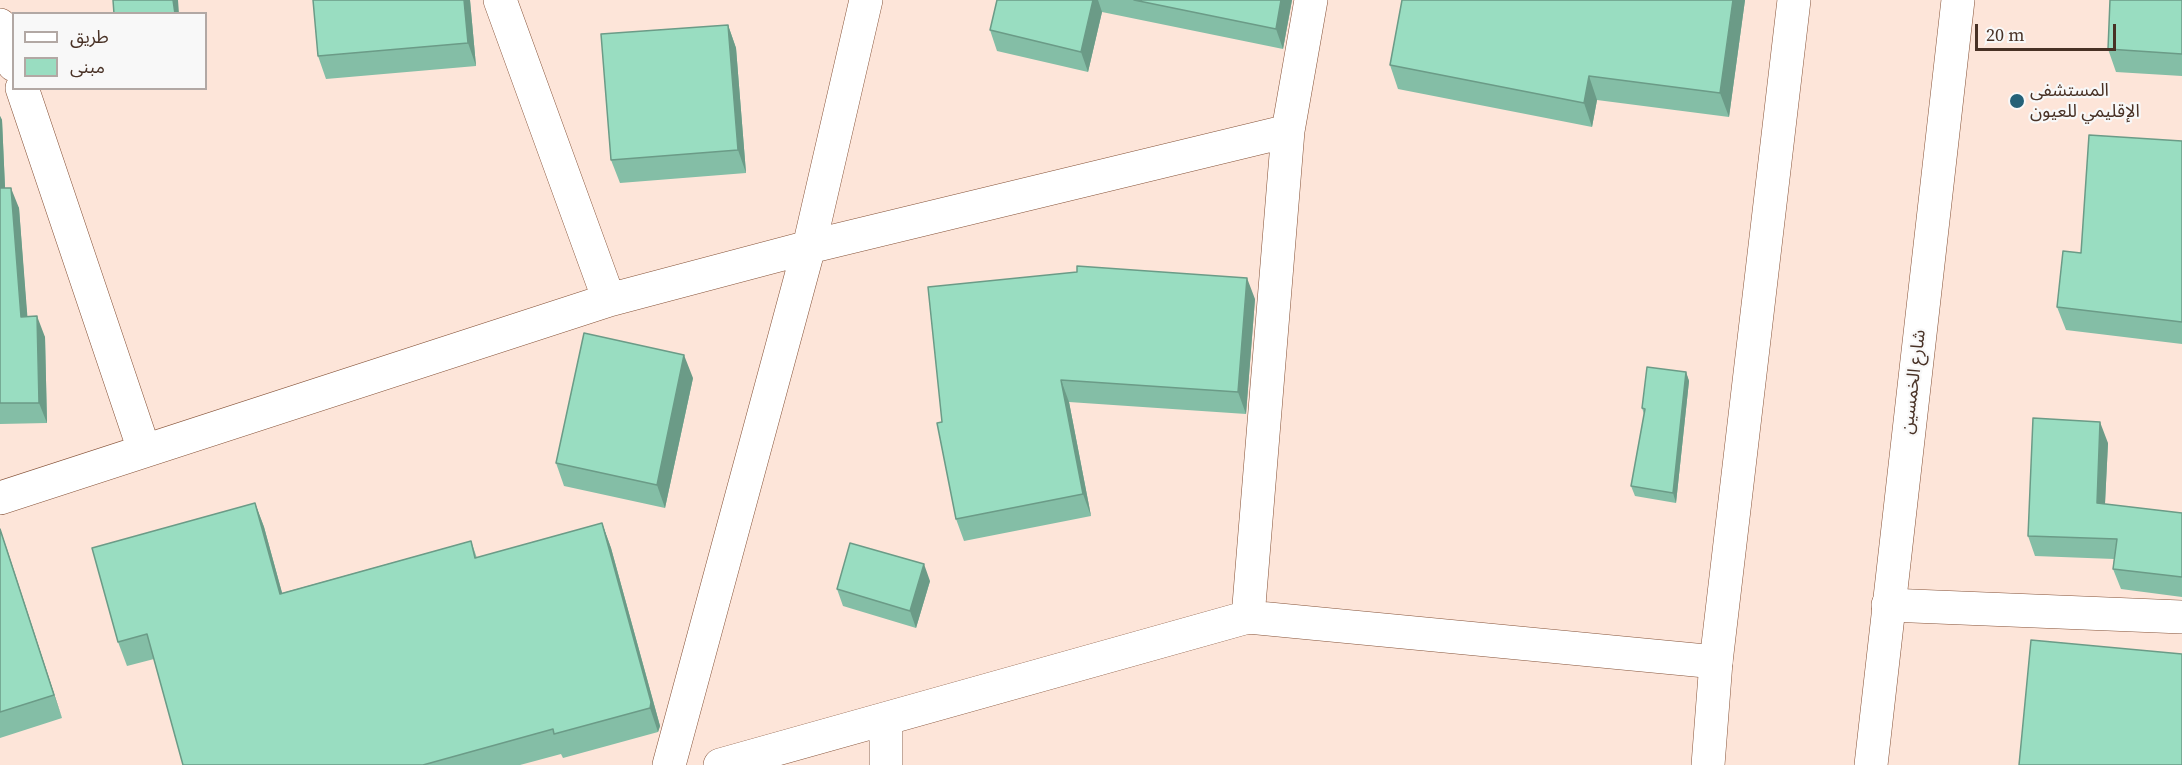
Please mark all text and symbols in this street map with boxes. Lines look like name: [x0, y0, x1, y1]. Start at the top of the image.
legend: [12, 12, 207, 90]
scale bar: [1978, 12, 2119, 50]
text: 20 m: [1986, 22, 2024, 47]
text: طريق: [70, 24, 109, 49]
text: مبنى: [70, 54, 105, 79]
place label: المستشفى الإقليمي للعيون: [2030, 80, 2140, 122]
marker: المستشفى الإقليمي للعيون: [2008, 92, 2026, 110]
street label: شارع الخمسين: [1897, 328, 1931, 436]

